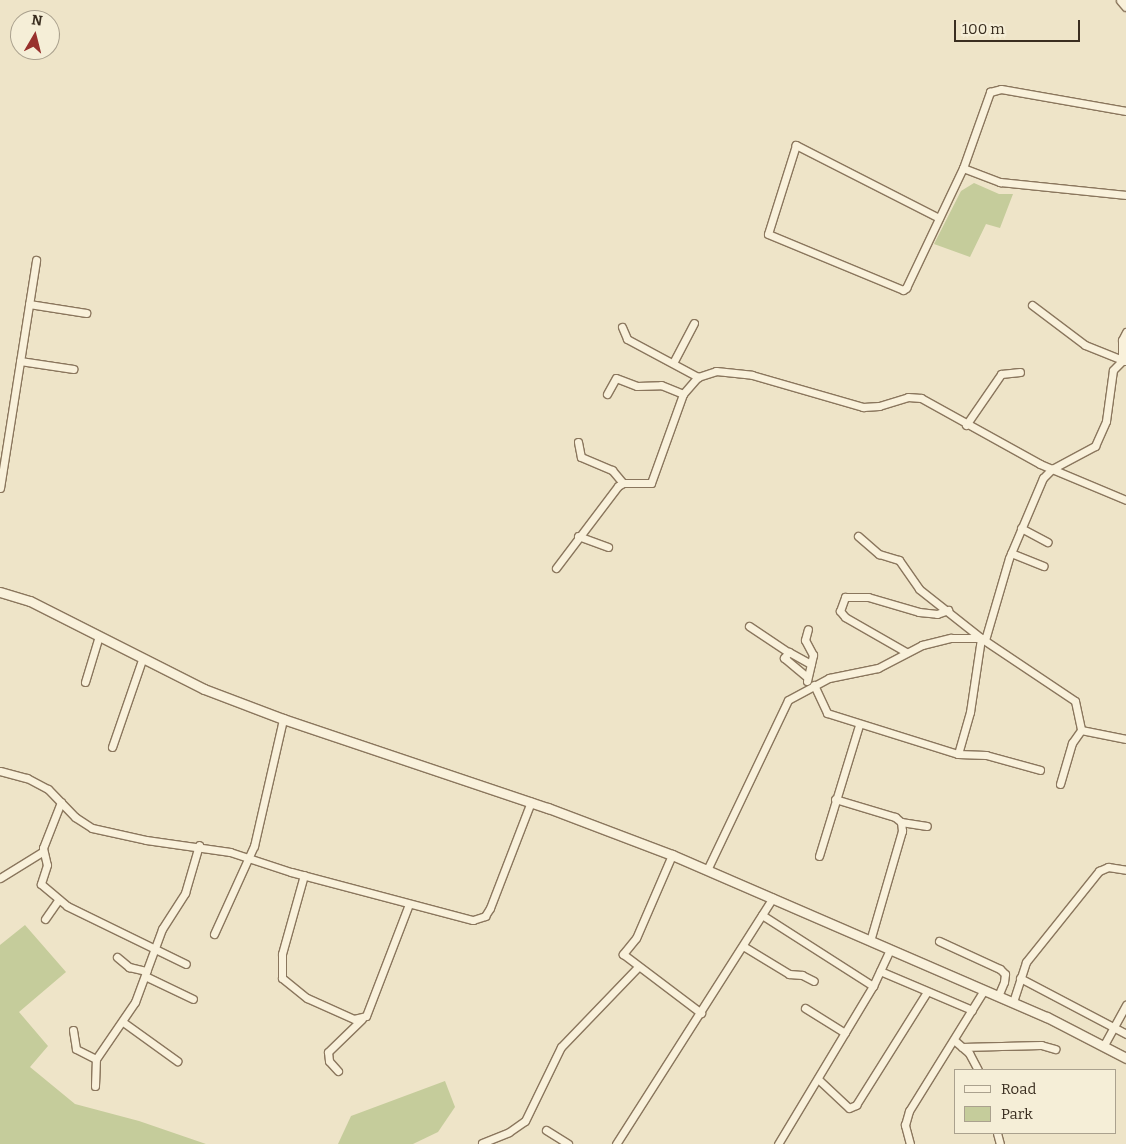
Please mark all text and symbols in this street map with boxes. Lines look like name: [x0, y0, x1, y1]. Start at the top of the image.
north arrow: [10, 10, 60, 60]
scale bar: [956, 10, 1082, 42]
text: N: [30, 11, 44, 30]
text: 100 m: [962, 20, 1005, 38]
legend: [954, 1069, 1116, 1134]
text: Road: [1001, 1080, 1036, 1098]
text: Park: [1001, 1105, 1033, 1123]

